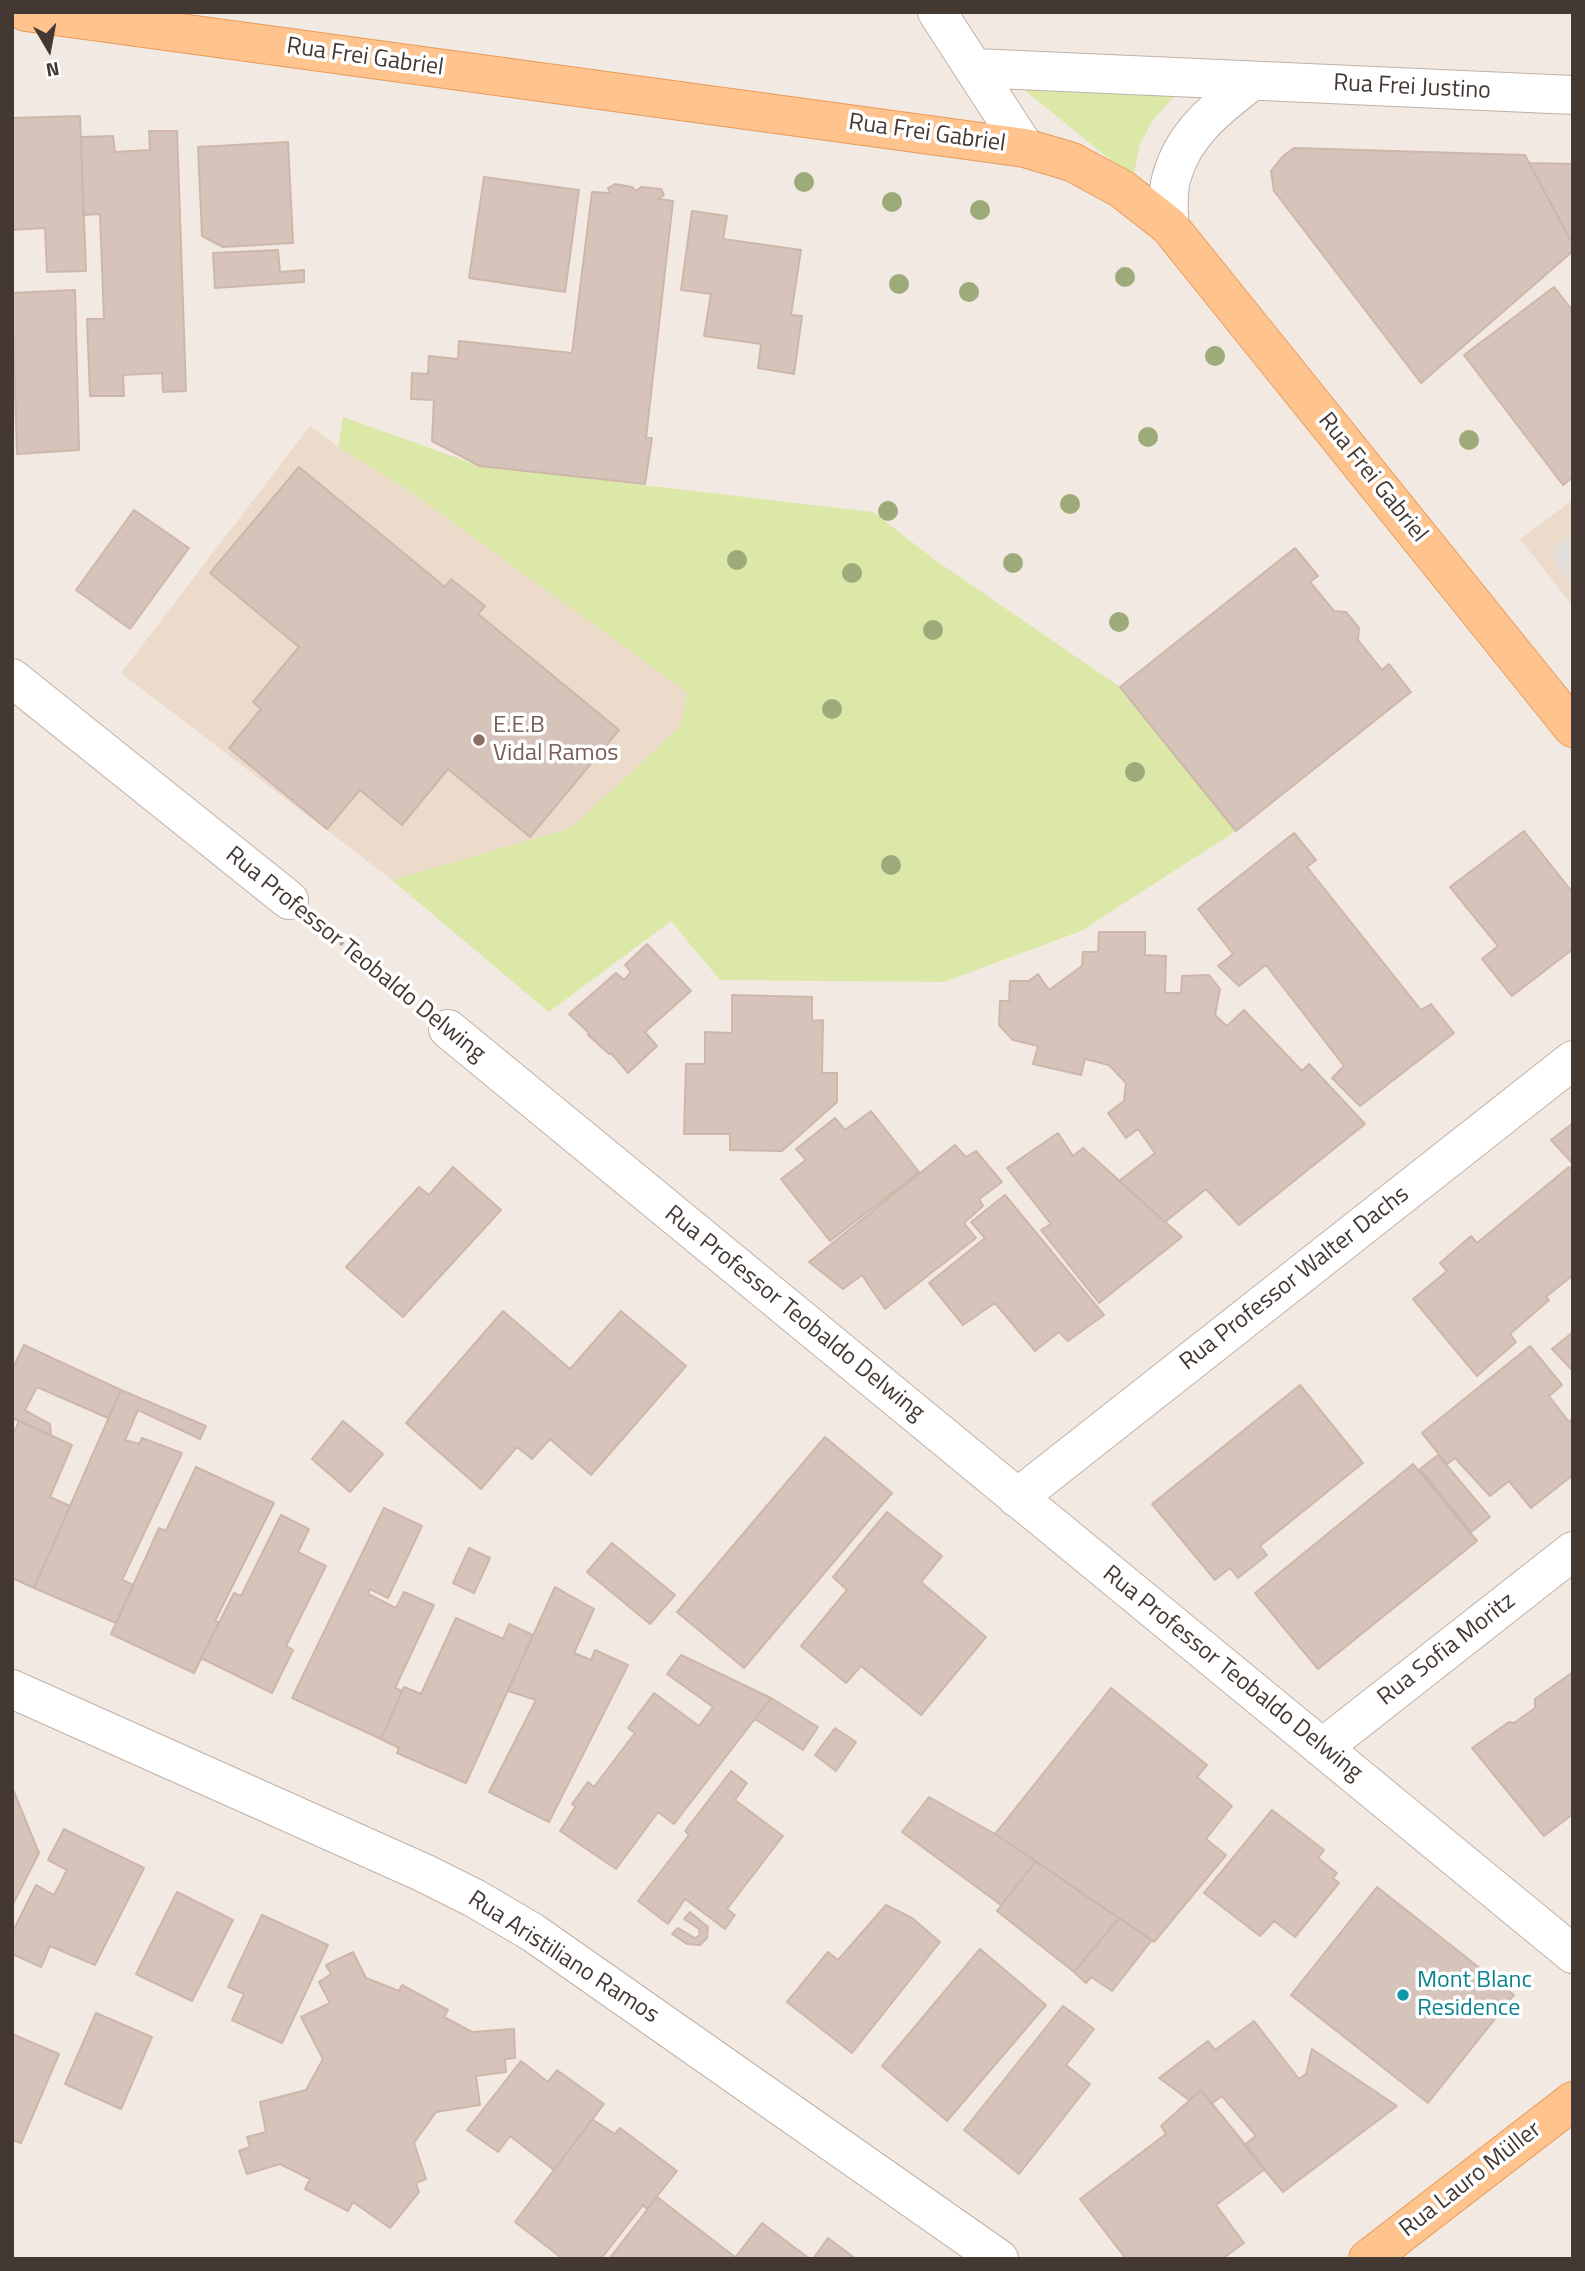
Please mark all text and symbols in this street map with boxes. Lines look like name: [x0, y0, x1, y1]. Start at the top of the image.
north arrow: [14, 14, 84, 84]
street label: Rua Frei Gabriel: [285, 33, 445, 83]
text: N: [44, 55, 62, 86]
street label: Rua Frei Justino: [1333, 69, 1491, 107]
street label: Rua Frei Gabriel: [847, 109, 1007, 159]
street label: Rua Frei Gabriel: [1311, 407, 1433, 549]
place label: E.E.B Vidal Ramos: [493, 712, 618, 768]
marker: E.E.B Vidal Ramos: [471, 732, 487, 748]
street label: Rua Professor Teobaldo Delwing: [219, 841, 491, 1069]
street label: Rua Professor Walter Dachs: [1175, 1181, 1415, 1377]
street label: Rua Professor Teobaldo Delwing: [658, 1200, 930, 1428]
street label: Rua Professor Teobaldo Delwing: [1096, 1560, 1368, 1788]
street label: Rua Sofia Moritz: [1373, 1587, 1521, 1713]
street label: Rua Aristiliano Ramos: [462, 1886, 664, 2030]
place label: Mont Blanc Residence: [1417, 1967, 1532, 2023]
marker: Mont Blanc Residence: [1395, 1987, 1411, 2003]
street label: Rua Lauro Müller: [1395, 2116, 1547, 2244]

